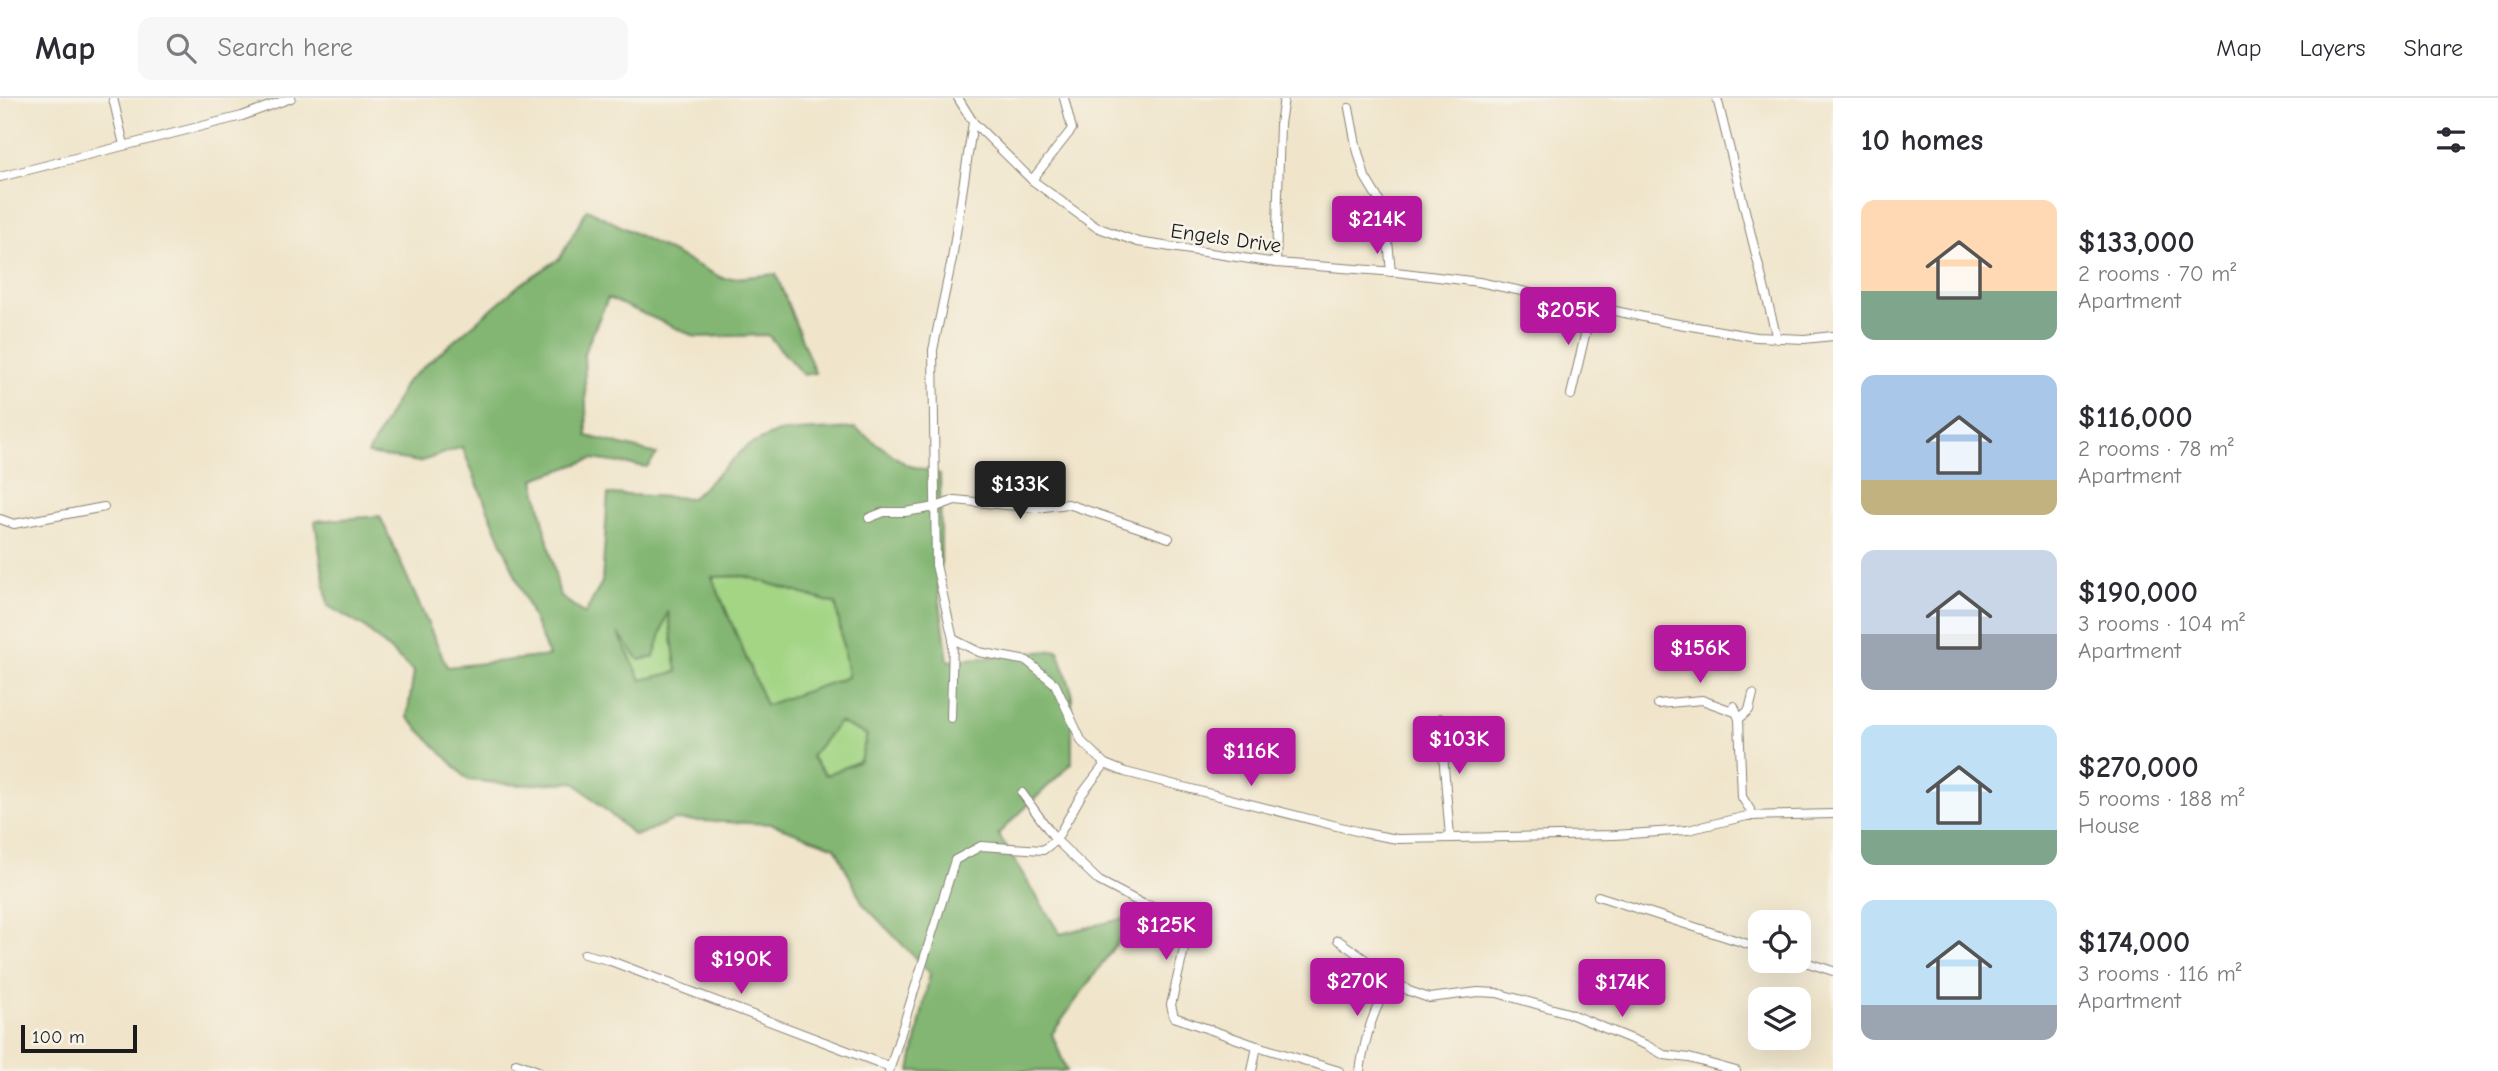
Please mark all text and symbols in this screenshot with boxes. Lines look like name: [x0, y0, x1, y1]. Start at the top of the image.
search box: [138, 17, 628, 80]
text: Map: [35, 29, 96, 67]
icon: search: [162, 29, 200, 67]
text: Search here: [218, 33, 353, 63]
text: Map: [2216, 34, 2262, 62]
text: Layers: [2300, 34, 2365, 62]
text: Share: [2403, 34, 2463, 62]
icon: filters: [2432, 121, 2470, 159]
text: 10 homes: [1861, 123, 1983, 158]
pin: $214K: [1328, 197, 1426, 256]
text: $214K: [1348, 205, 1406, 232]
street label: Engels Drive: [1169, 218, 1283, 258]
text: $133,000: [2078, 225, 2195, 260]
icon: home: [1917, 228, 2001, 312]
text: 2 rooms · 70 m²: [2078, 260, 2236, 287]
text: Apartment: [2078, 287, 2181, 314]
pin: $205K: [1519, 288, 1617, 347]
text: $205K: [1536, 296, 1600, 323]
text: $116,000: [2078, 400, 2193, 435]
icon: home: [1917, 403, 2001, 487]
text: 2 rooms · 78 m²: [2078, 435, 2234, 462]
pin: $133K: [971, 462, 1069, 521]
text: Apartment: [2078, 462, 2181, 489]
text: $133K: [991, 470, 1049, 497]
text: $190,000: [2078, 575, 2198, 610]
icon: home: [1917, 578, 2001, 662]
text: 3 rooms · 104 m²: [2078, 610, 2245, 637]
pin: $156K: [1651, 626, 1749, 685]
text: $156K: [1670, 634, 1730, 661]
text: Apartment: [2078, 637, 2181, 664]
pin: $103K: [1410, 716, 1508, 776]
text: $103K: [1429, 725, 1489, 752]
pin: $116K: [1202, 728, 1300, 788]
text: $116K: [1223, 737, 1279, 764]
text: $270,000: [2078, 750, 2199, 785]
icon: home: [1917, 753, 2001, 837]
text: 5 rooms · 188 m²: [2078, 785, 2244, 812]
text: House: [2078, 812, 2140, 839]
pin: $125K: [1117, 902, 1215, 962]
map controls: [1748, 910, 1811, 1050]
button: locate: [1748, 910, 1811, 973]
text: $125K: [1136, 911, 1196, 938]
text: $174,000: [2078, 925, 2190, 960]
icon: home: [1917, 928, 2001, 1012]
pin: $190K: [692, 936, 790, 996]
text: $190K: [710, 945, 772, 972]
pin: $270K: [1308, 958, 1406, 1018]
pin: $174K: [1573, 960, 1671, 1019]
text: 3 rooms · 116 m²: [2078, 960, 2242, 987]
text: $270K: [1326, 967, 1388, 994]
text: $174K: [1594, 968, 1650, 995]
button: layers: [1748, 987, 1811, 1050]
text: Apartment: [2078, 987, 2181, 1014]
scale bar: [21, 1022, 136, 1054]
text: 100 m: [32, 1026, 85, 1048]

